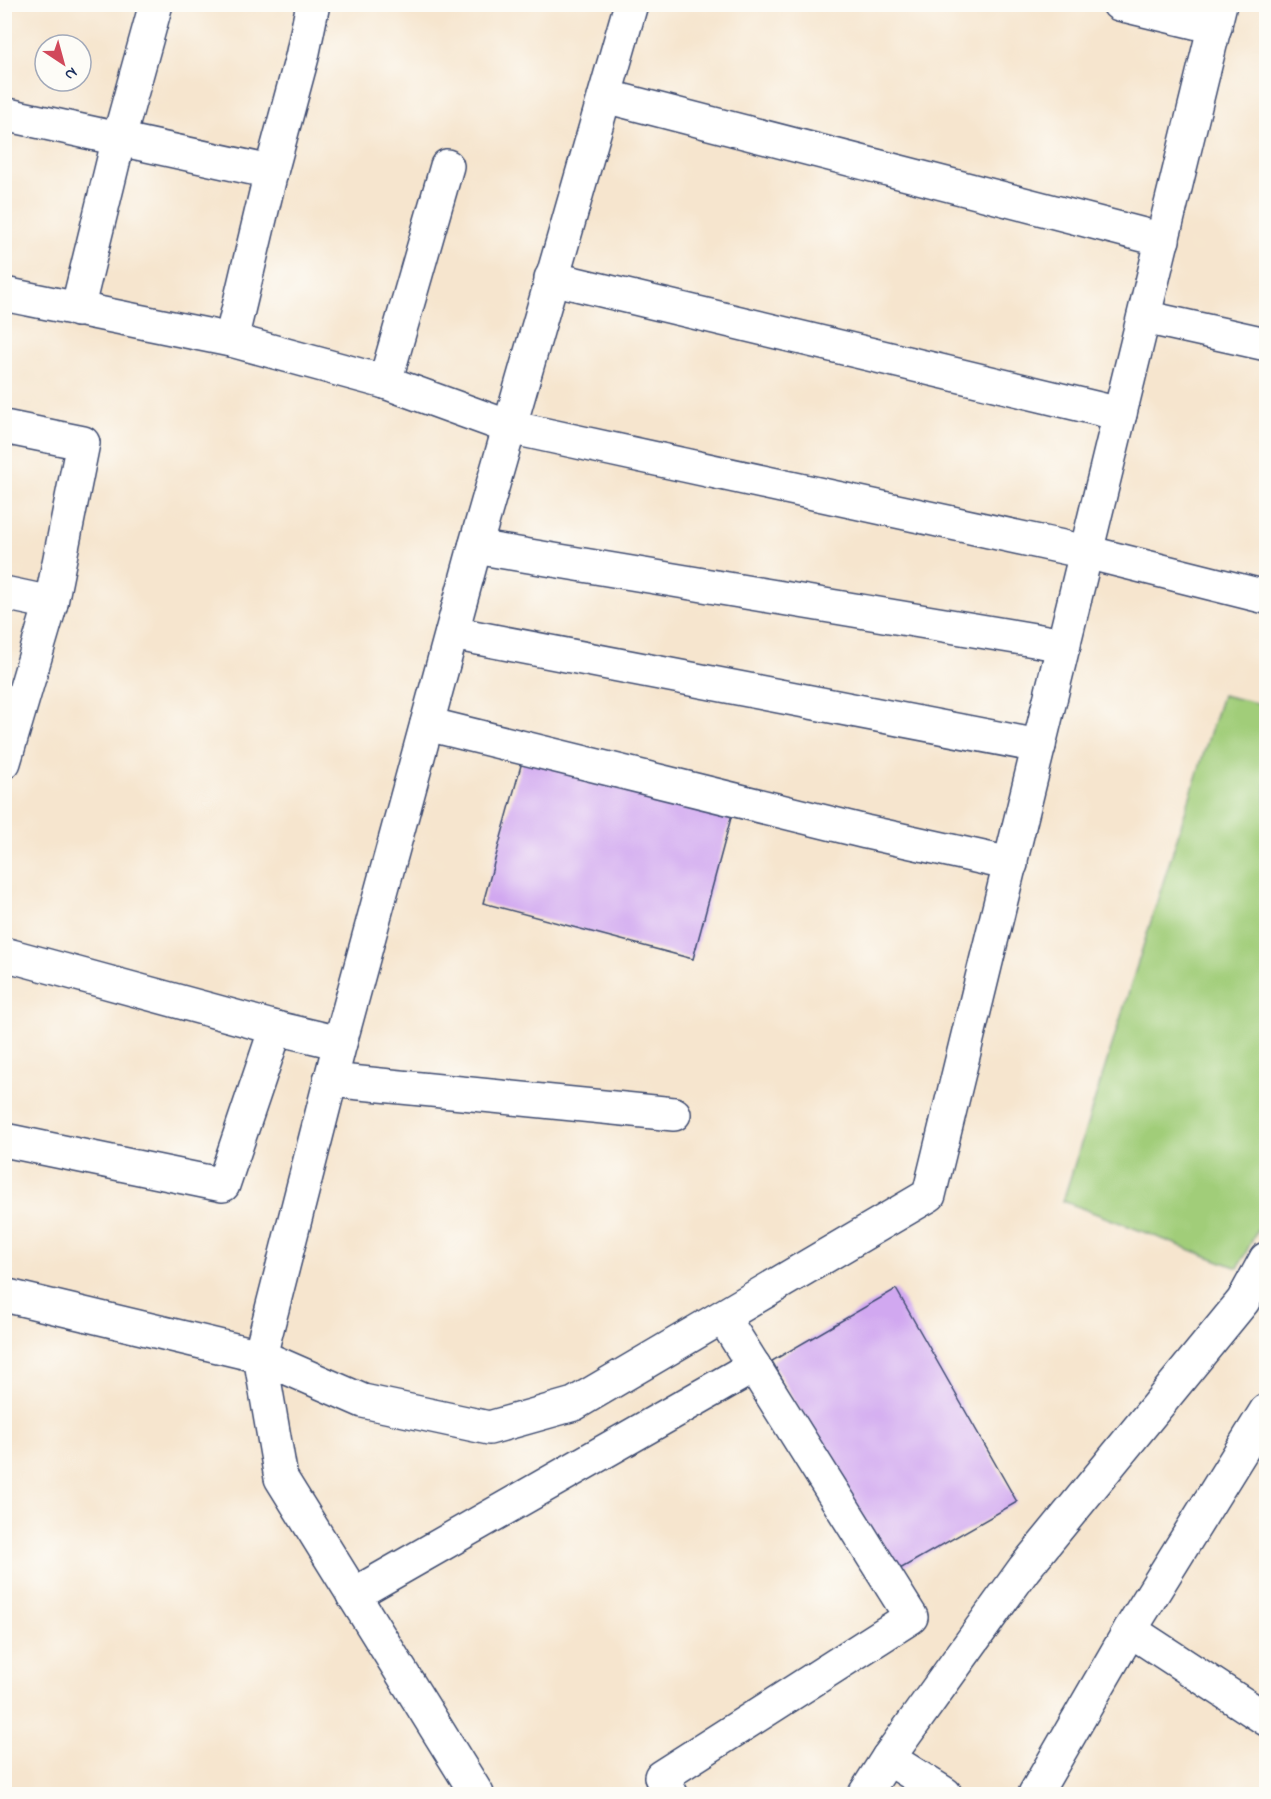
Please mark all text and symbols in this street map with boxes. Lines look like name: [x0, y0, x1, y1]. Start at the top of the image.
north arrow: [33, 33, 93, 93]
text: N: [59, 61, 82, 87]

